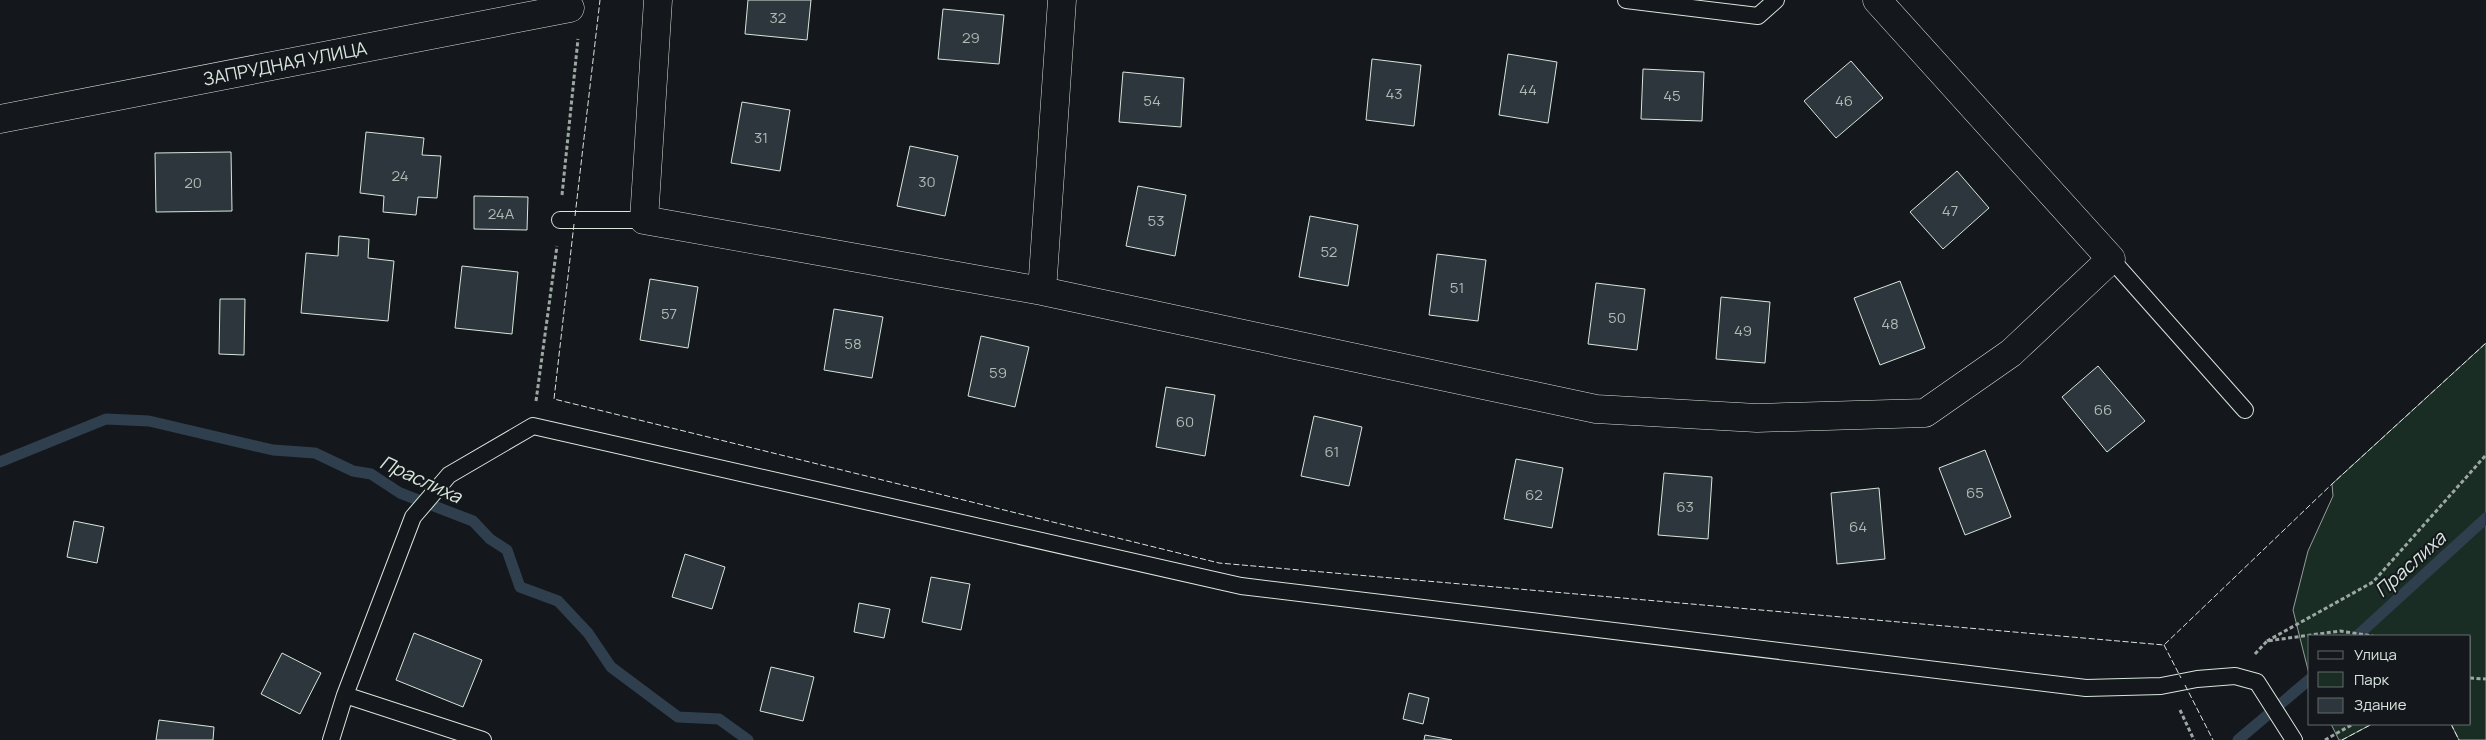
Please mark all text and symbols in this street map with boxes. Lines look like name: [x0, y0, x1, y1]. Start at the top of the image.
house number: 32: [770, 7, 786, 28]
house number: 29: [962, 27, 980, 48]
street label: ЗАПРУДНАЯ УЛИЦА: [201, 35, 370, 91]
house number: 44: [1519, 79, 1537, 100]
house number: 43: [1385, 83, 1403, 104]
house number: 45: [1663, 85, 1681, 106]
house number: 54: [1143, 90, 1161, 111]
house number: 46: [1835, 90, 1853, 111]
house number: 31: [754, 127, 768, 148]
house number: 24: [391, 165, 409, 186]
house number: 30: [918, 171, 936, 192]
house number: 20: [184, 172, 202, 193]
house number: 47: [1942, 200, 1958, 221]
house number: 24А: [488, 203, 515, 224]
house number: 53: [1148, 210, 1164, 231]
house number: 52: [1321, 241, 1337, 262]
house number: 51: [1450, 277, 1464, 298]
house number: 57: [661, 303, 677, 324]
house number: 50: [1608, 307, 1626, 328]
house number: 48: [1881, 313, 1899, 334]
house number: 49: [1734, 320, 1752, 341]
house number: 58: [844, 333, 862, 354]
house number: 59: [989, 362, 1007, 383]
house number: 66: [2094, 399, 2112, 420]
house number: 60: [1176, 411, 1194, 432]
house number: 61: [1325, 441, 1339, 462]
water label: Праслиха: [376, 449, 467, 510]
house number: 65: [1966, 482, 1984, 503]
house number: 62: [1525, 484, 1543, 505]
house number: 63: [1676, 496, 1694, 517]
house number: 64: [1849, 516, 1867, 537]
water label: Праслиха: [2369, 524, 2452, 603]
legend: [2308, 635, 2471, 725]
text: Улица: [2354, 644, 2397, 665]
text: Парк: [2354, 669, 2390, 690]
text: Здание: [2354, 694, 2407, 715]

